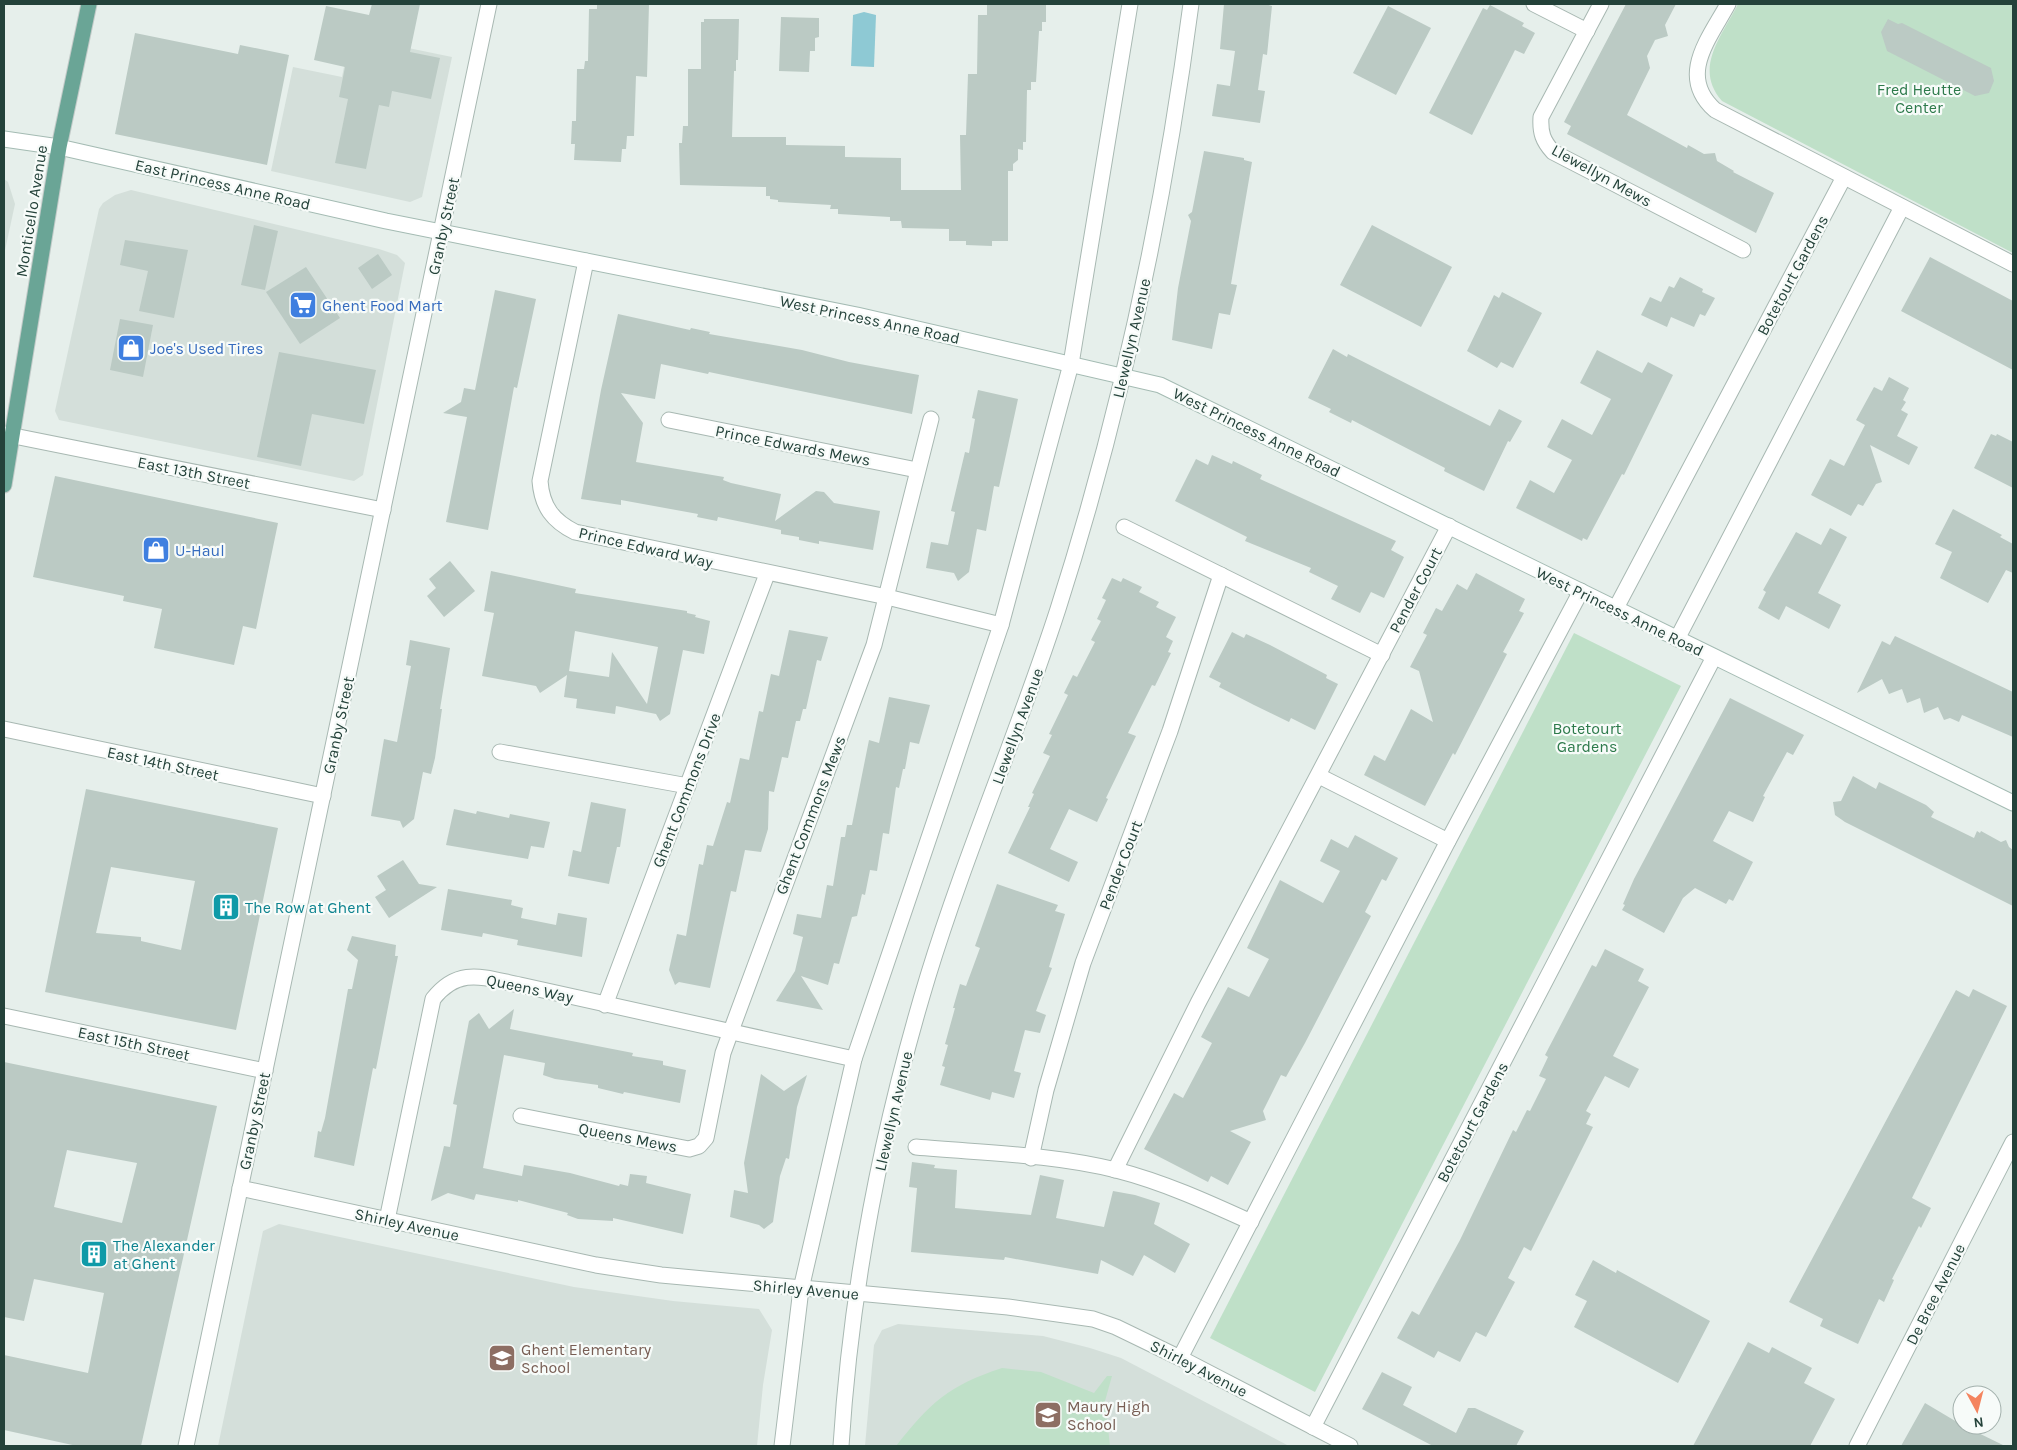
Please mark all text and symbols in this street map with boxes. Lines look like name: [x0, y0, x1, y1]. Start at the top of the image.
park label: Fred Heutte Center: [1877, 80, 1961, 117]
street label: Llewellyn Mews: [1548, 140, 1655, 211]
street label: Monticello Avenue: [12, 144, 51, 278]
street label: East Princess Anne Road: [133, 155, 312, 214]
street label: Granby Street: [424, 176, 463, 277]
street label: Botetourt Gardens: [1753, 212, 1832, 339]
street label: Llewellyn Avenue: [1108, 276, 1155, 400]
supermarket icon: Ghent Food Mart: [288, 290, 318, 320]
street label: West Princess Anne Road: [778, 291, 962, 348]
place label: Ghent Food Mart: [322, 296, 443, 315]
shop icon: Joe's Used Tires: [116, 333, 146, 363]
place label: Joe's Used Tires: [150, 339, 263, 358]
street label: West Princess Anne Road: [1170, 384, 1344, 481]
street label: Prince Edwards Mews: [714, 421, 872, 470]
street label: East 13th Street: [136, 452, 252, 493]
street label: Prince Edward Way: [577, 523, 715, 572]
shop icon: U-Haul: [141, 535, 171, 565]
place label: U-Haul: [175, 541, 225, 560]
street label: Pender Court: [1385, 544, 1446, 636]
street label: West Princess Anne Road: [1533, 563, 1707, 660]
street label: Llewellyn Avenue: [988, 665, 1047, 787]
street label: Granby Street: [319, 675, 358, 776]
street label: Ghent Commons Drive: [648, 710, 725, 870]
park label: Botetourt Gardens: [1552, 719, 1622, 756]
street label: Ghent Commons Mews: [771, 733, 850, 897]
street label: East 14th Street: [105, 742, 220, 785]
street label: Pender Court: [1095, 818, 1146, 912]
building icon: The Row at Ghent: [211, 892, 241, 922]
place label: The Row at Ghent: [245, 898, 371, 917]
street label: Queens Way: [485, 970, 576, 1007]
street label: East 15th Street: [76, 1022, 192, 1065]
street label: Llewellyn Avenue: [870, 1049, 917, 1173]
street label: Botetourt Gardens: [1433, 1059, 1512, 1186]
street label: Granby Street: [235, 1071, 274, 1172]
street label: Queens Mews: [577, 1119, 679, 1156]
street label: Shirley Avenue: [353, 1204, 461, 1245]
place label: The Alexander at Ghent: [113, 1236, 215, 1273]
building icon: The Alexander at Ghent: [79, 1239, 109, 1269]
street label: De Bree Avenue: [1902, 1240, 1969, 1348]
street label: Shirley Avenue: [752, 1275, 860, 1304]
street label: Shirley Avenue: [1147, 1336, 1251, 1401]
place label: Ghent Elementary School: [521, 1340, 652, 1377]
school or university icon: Ghent Elementary School: [487, 1343, 517, 1373]
north arrow: [1952, 1385, 2002, 1435]
place label: Maury High School: [1067, 1397, 1150, 1434]
school or university icon: Maury High School: [1033, 1400, 1063, 1430]
text: N: [1973, 1413, 1985, 1431]

